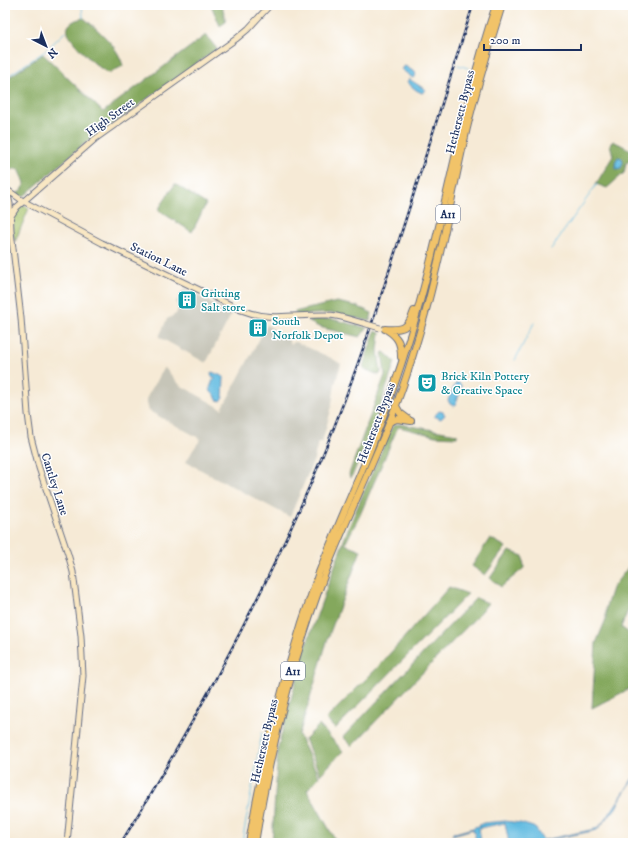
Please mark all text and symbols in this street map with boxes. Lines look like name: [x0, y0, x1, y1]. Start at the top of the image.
north arrow: [26, 26, 66, 66]
scale bar: [484, 26, 581, 52]
text: 200 m: [490, 33, 520, 48]
text: N: [44, 44, 60, 61]
street label: Hethersett Bypass: [443, 69, 478, 156]
street label: High Street: [83, 95, 138, 140]
road number: A11: [436, 205, 460, 223]
street label: Station Lane: [128, 239, 190, 280]
place label: Gritting Salt store: [201, 286, 245, 315]
building icon: Gritting Salt store: [176, 289, 198, 311]
place label: South Norfolk Depot: [272, 314, 343, 343]
building icon: South Norfolk Depot: [247, 317, 269, 339]
place label: Brick Kiln Pottery & Creative Space: [441, 369, 529, 398]
theatre icon: Brick Kiln Pottery & Creative Space: [416, 372, 438, 394]
street label: Hethersett Bypass: [354, 380, 399, 466]
street label: Cantley Lane: [37, 451, 72, 517]
road number: A11: [281, 662, 305, 680]
street label: Hethersett Bypass: [247, 697, 281, 785]

